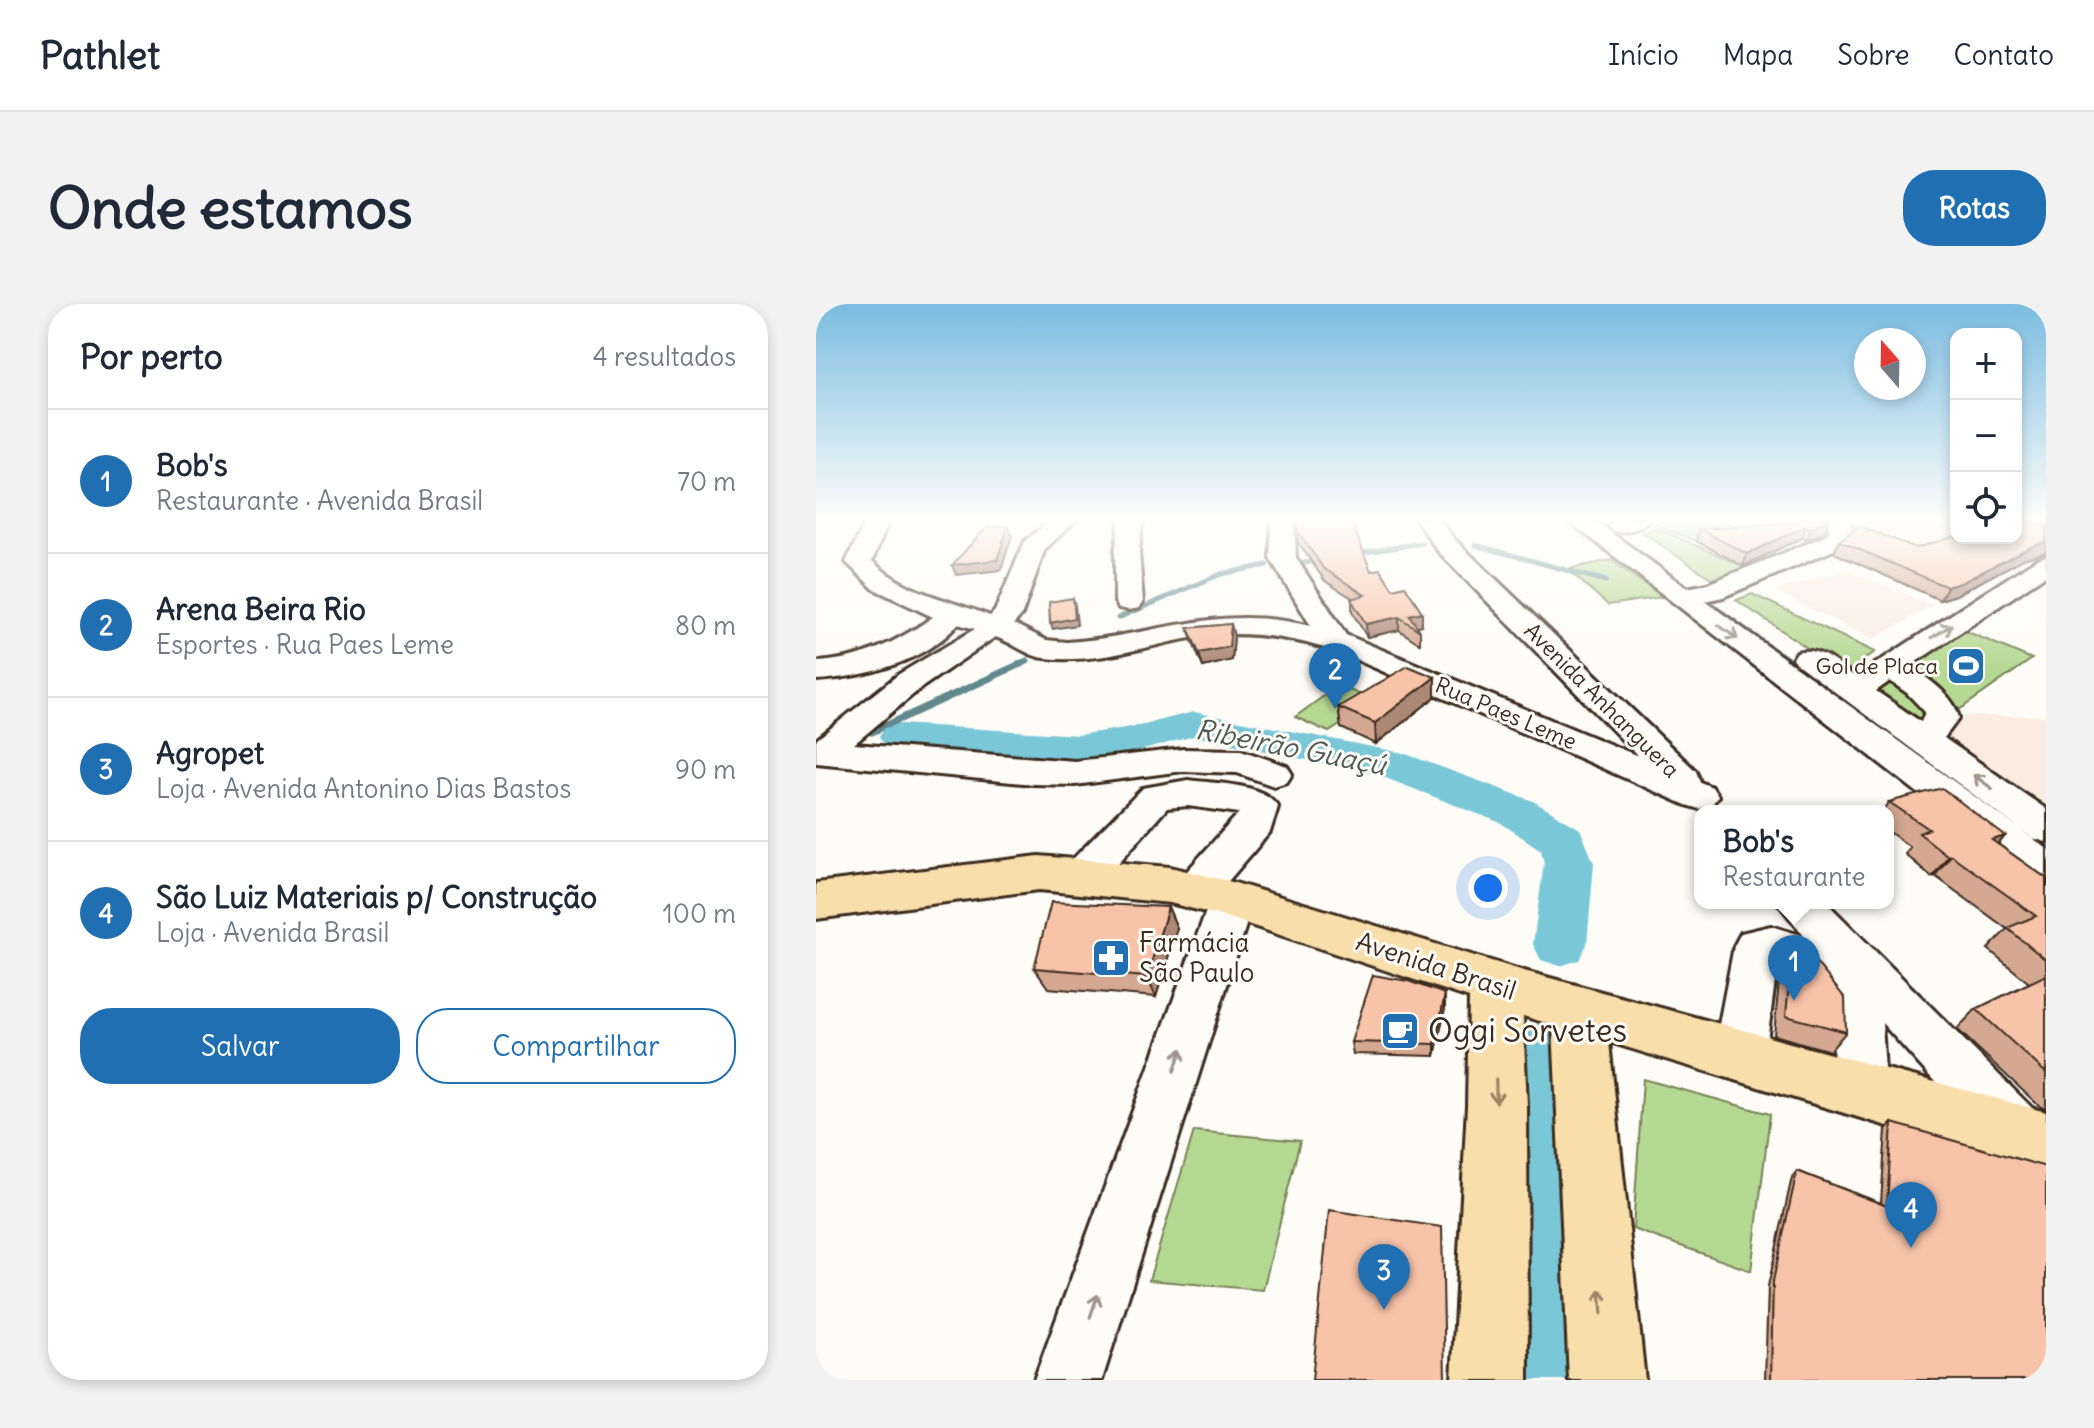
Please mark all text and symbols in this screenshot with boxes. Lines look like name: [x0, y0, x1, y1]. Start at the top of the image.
text: Pathlet: [40, 32, 160, 79]
text: Início: [1608, 37, 1679, 73]
text: Mapa: [1723, 37, 1793, 73]
text: Sobre: [1837, 37, 1910, 73]
text: Contato: [1954, 37, 2054, 73]
button: Rotas: [1903, 170, 2046, 246]
text: Onde estamos: [48, 173, 413, 243]
north arrow: [1854, 328, 1926, 400]
map controls: [1950, 328, 2022, 544]
button: +: [1950, 328, 2022, 400]
text: Por perto: [80, 335, 223, 378]
text: 4 resultados: [593, 340, 736, 373]
button: −: [1950, 400, 2022, 472]
text: Bob's: [156, 446, 228, 484]
text: 1: [101, 465, 111, 498]
text: 70 m: [677, 465, 736, 498]
button: locate: [1950, 472, 2022, 544]
text: Restaurante · Avenida Brasil: [156, 484, 483, 517]
text: Arena Beira Rio: [156, 590, 366, 628]
text: 2: [99, 609, 113, 642]
text: 80 m: [675, 609, 736, 642]
street label: Avenida Anhanguera: [1519, 617, 1685, 783]
one-way arrow: [1717, 623, 1738, 640]
one-way arrow: [1931, 623, 1953, 640]
text: Esportes · Rua Paes Leme: [156, 628, 454, 661]
pin: 2: [1309, 643, 1361, 709]
sports icon: Gol de Placa: [1945, 645, 1987, 687]
place label: Gol de Placa: [1815, 652, 1938, 680]
street label: Rua Paes Leme: [1431, 671, 1581, 755]
water label: Ribeirão Guaçú: [1193, 711, 1391, 783]
text: Agropet: [156, 734, 264, 772]
text: 3: [99, 753, 113, 786]
text: 90 m: [675, 753, 736, 786]
text: Loja · Avenida Antonino Dias Bastos: [156, 772, 571, 805]
one-way arrow: [1972, 774, 1994, 790]
popup: [1694, 805, 1894, 909]
text: Bob's: [1723, 822, 1794, 860]
text: Restaurante: [1723, 860, 1865, 893]
your location: [1468, 868, 1508, 908]
text: São Luiz Materiais p/ Construção: [156, 878, 597, 916]
text: 4: [98, 897, 114, 930]
text: 100 m: [662, 897, 736, 930]
text: Loja · Avenida Brasil: [156, 916, 389, 949]
street label: Avenida Brasil: [1352, 924, 1520, 1007]
place label: Farmácia São Paulo: [1139, 926, 1254, 989]
pin: 1: [1768, 935, 1820, 1001]
pharmacy icon: Farmácia São Paulo: [1090, 937, 1132, 979]
button: Salvar: [80, 1008, 400, 1084]
button: Compartilhar: [416, 1008, 736, 1084]
cafe icon: Oggi Sorvetes: [1379, 1010, 1421, 1052]
place label: Oggi Sorvetes: [1428, 1010, 1627, 1051]
one-way arrow: [1171, 1048, 1186, 1073]
one-way arrow: [1489, 1077, 1504, 1104]
pin: 4: [1885, 1182, 1937, 1248]
pin: 3: [1358, 1244, 1410, 1310]
one-way arrow: [1593, 1289, 1608, 1316]
one-way arrow: [1087, 1294, 1102, 1319]

